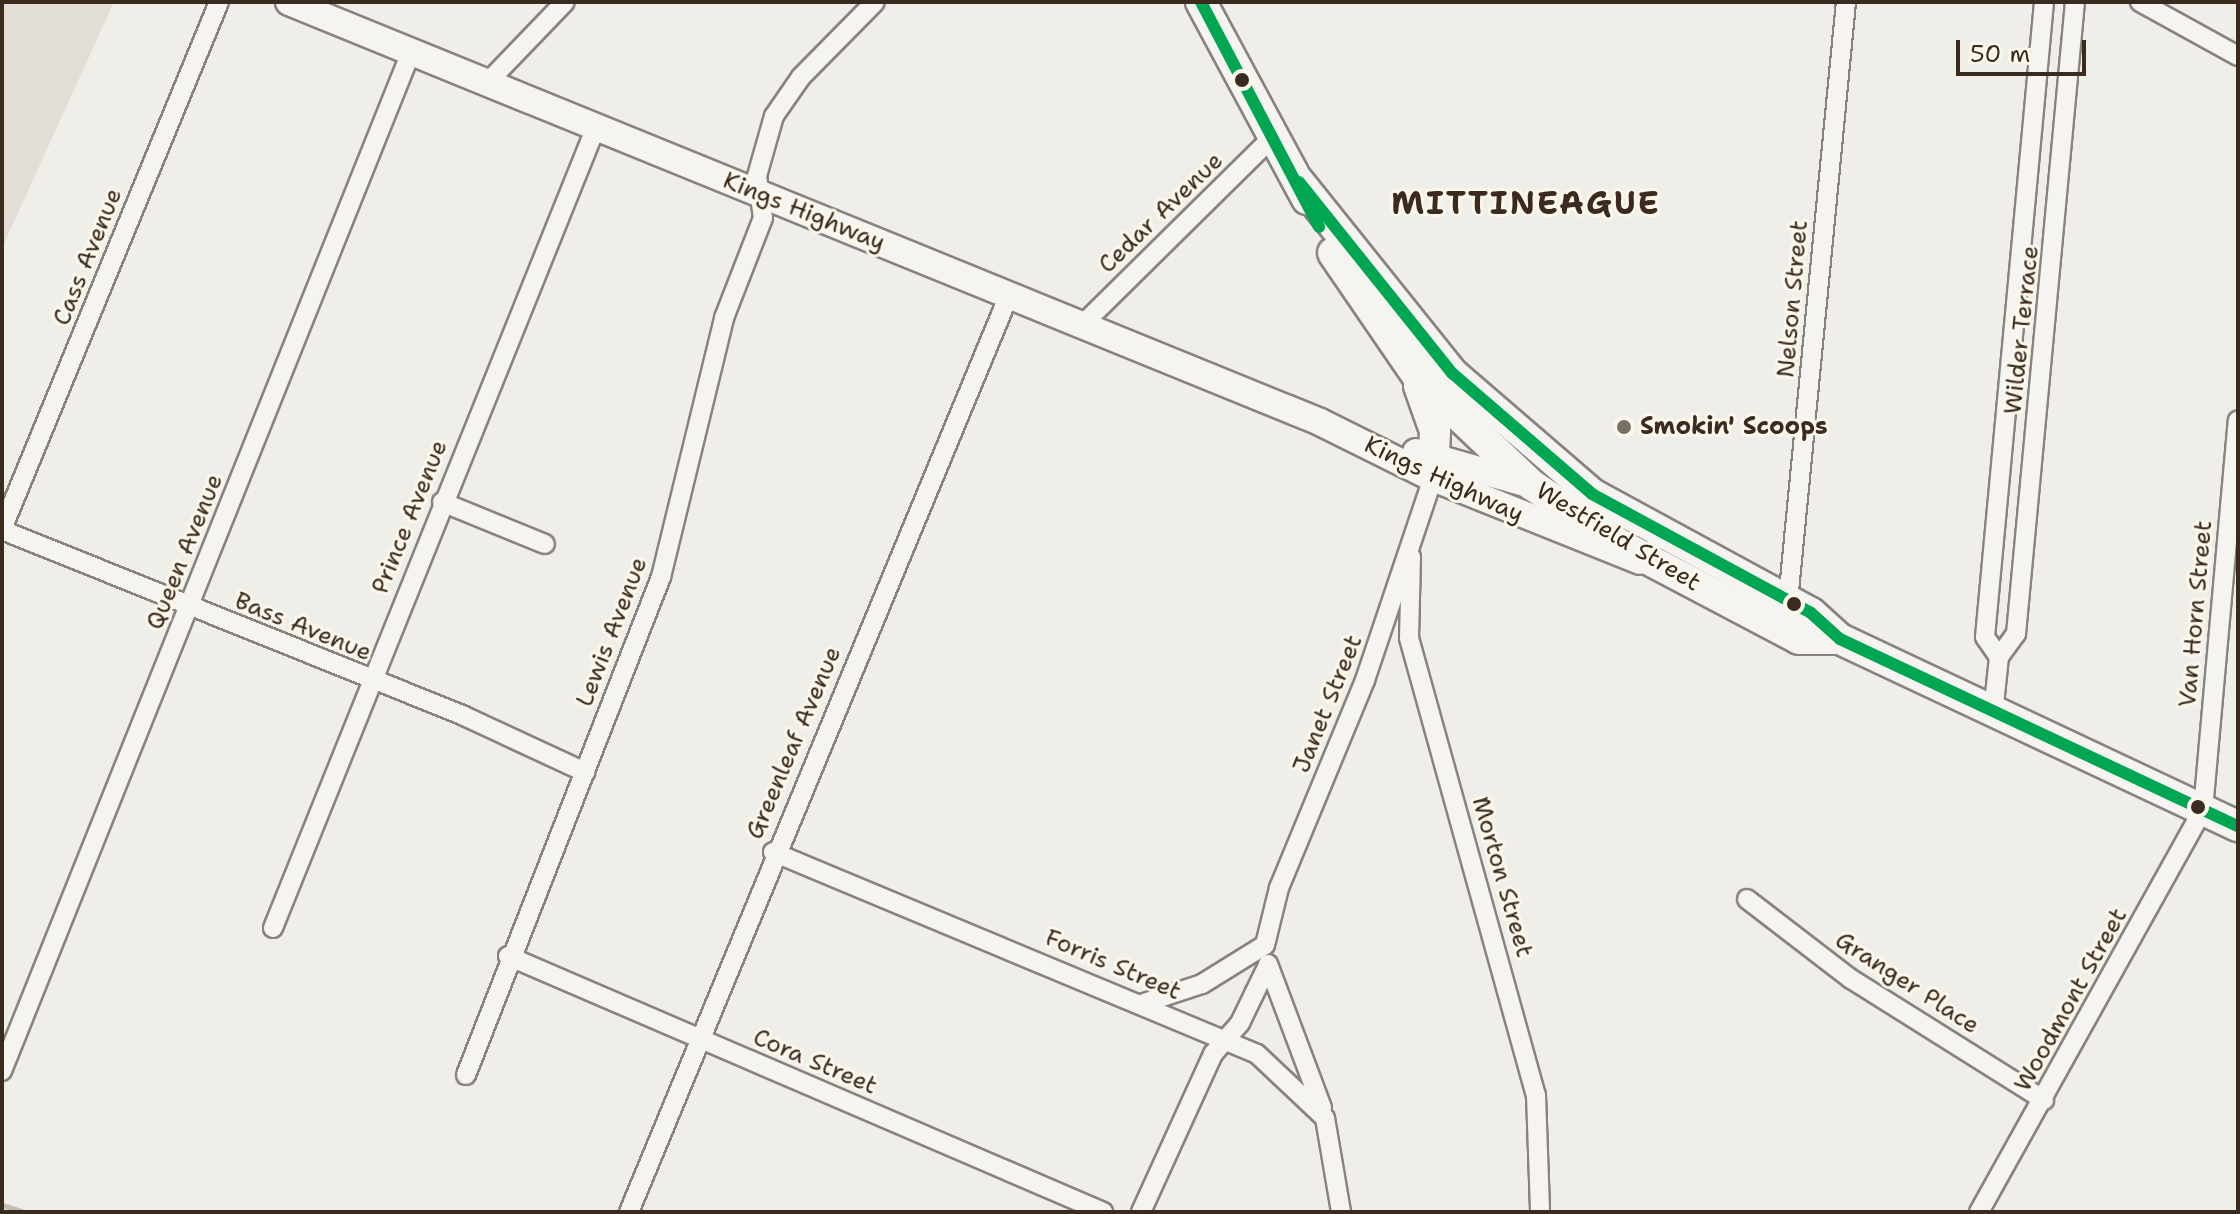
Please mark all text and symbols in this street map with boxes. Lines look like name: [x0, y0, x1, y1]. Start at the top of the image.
scale bar: [1960, 24, 2090, 74]
text: 50 m: [1970, 38, 2030, 70]
unlabelled marker: [1234, 72, 1250, 88]
street label: Cedar Avenue: [1093, 147, 1229, 279]
street label: Kings Highway: [719, 166, 889, 258]
street label: Cass Avenue: [47, 184, 129, 330]
district label: MITTINEAGUE: [1391, 184, 1661, 222]
street label: Nelson Street: [1772, 219, 1814, 379]
street label: Wilder Terrace: [1999, 244, 2045, 416]
place label: Smokin' Scoops: [1640, 413, 1828, 441]
marker: Smokin' Scoops: [1615, 418, 1633, 436]
street label: Kings Highway: [1360, 431, 1528, 529]
street label: Prince Avenue: [366, 436, 454, 598]
street label: Queen Avenue: [141, 470, 229, 634]
street label: Westfield Street: [1530, 477, 1706, 597]
street label: Van Horn Street: [2173, 519, 2219, 709]
street label: Lewis Avenue: [570, 553, 654, 711]
street label: Bass Avenue: [230, 587, 376, 667]
unlabelled marker: [1786, 596, 1802, 612]
street label: Janet Street: [1287, 631, 1369, 777]
street label: Greenleaf Avenue: [740, 642, 848, 844]
street label: Morton Street: [1465, 794, 1539, 960]
unlabelled marker: [2190, 799, 2206, 815]
street label: Woodmont Street: [2009, 903, 2133, 1097]
street label: Forris Street: [1041, 923, 1185, 1007]
street label: Granger Place: [1830, 926, 1984, 1040]
street label: Cora Street: [749, 1023, 881, 1101]

